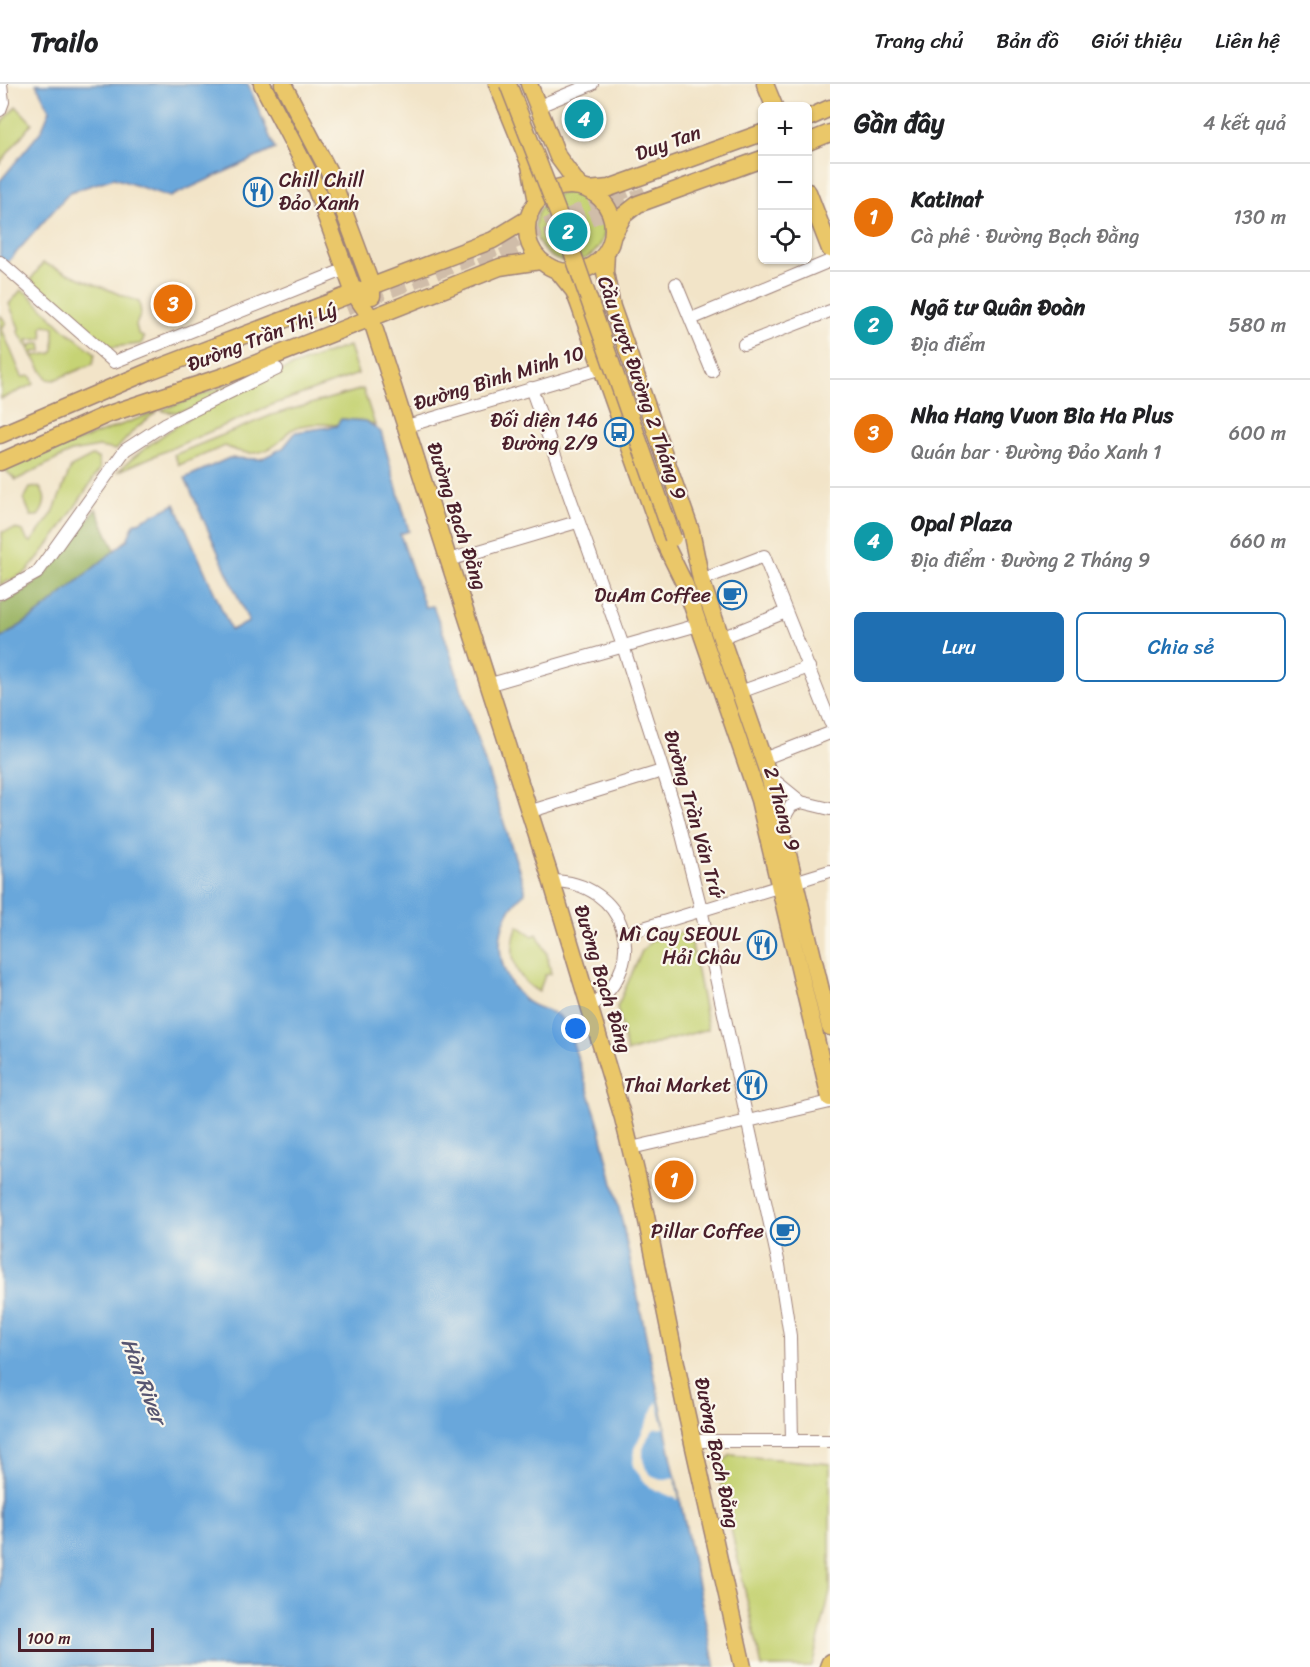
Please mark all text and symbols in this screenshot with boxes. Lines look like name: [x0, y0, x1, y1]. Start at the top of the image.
text: Trailo: [30, 17, 98, 66]
text: Trang chủ: [874, 22, 963, 60]
text: Bản đồ: [996, 22, 1059, 60]
text: Giới thiệu: [1092, 22, 1182, 60]
text: Liên hệ: [1215, 22, 1280, 60]
pin: 4: [564, 96, 604, 141]
text: Gần đây: [854, 100, 944, 146]
map controls: [758, 102, 812, 264]
button: +: [758, 102, 812, 156]
text: 4 kết quả: [1203, 106, 1286, 141]
street label: Duy Tan: [630, 115, 706, 171]
button: −: [758, 156, 812, 210]
place label: Chill Chill Đảo Xanh: [279, 163, 364, 221]
restaurant icon: Chill Chill Đảo Xanh: [242, 176, 274, 208]
text: Katinat: [911, 180, 983, 219]
text: 1: [869, 200, 878, 235]
text: 130 m: [1233, 200, 1286, 235]
pin: 2: [548, 210, 588, 254]
button: locate: [758, 210, 812, 264]
text: Cà phê · Đường Bạch Đằng: [911, 219, 1139, 254]
street label: Cầu vượt Đường 2 Tháng 9: [587, 271, 697, 505]
pin: 3: [154, 282, 192, 326]
text: Ngã tư Quân Đoàn: [911, 288, 1085, 327]
street label: Đường Trần Thị Lý: [182, 292, 343, 382]
text: 2: [868, 308, 879, 343]
text: 580 m: [1229, 308, 1286, 343]
text: Địa điểm: [911, 327, 985, 362]
street label: Đường Bình Minh 10: [409, 335, 589, 421]
text: Nha Hang Vuon Bia Ha Plus: [911, 396, 1173, 435]
place label: Đối diện 146 Đường 2/9: [490, 403, 598, 461]
bus stop icon: Đối diện 146 Đường 2/9: [603, 416, 635, 448]
text: 3: [868, 416, 879, 451]
text: 600 m: [1229, 416, 1286, 451]
text: Quán bar · Đường Đảo Xanh 1: [911, 435, 1162, 470]
street label: Đường Bạch Đằng: [417, 438, 497, 594]
text: Opal Plaza: [911, 504, 1012, 543]
text: 4: [867, 524, 880, 559]
text: 660 m: [1230, 524, 1286, 559]
text: Địa điểm · Đường 2 Tháng 9: [911, 543, 1150, 578]
place label: DuAm Coffee: [594, 578, 711, 613]
cafe icon: DuAm Coffee: [716, 579, 748, 611]
button: Lưu: [854, 612, 1064, 682]
button: Chia sẻ: [1076, 612, 1286, 682]
street label: Đường Trần Văn Trứ: [653, 726, 735, 903]
street label: 2 Thang 9: [753, 762, 811, 856]
street label: Đường Bạch Đằng: [564, 900, 642, 1058]
place label: Mì Cay SEOUL Hải Châu: [619, 917, 742, 975]
restaurant icon: Mì Cay SEOUL Hải Châu: [746, 929, 778, 961]
your location: [561, 1014, 590, 1043]
place label: Thai Market: [624, 1068, 731, 1103]
restaurant icon: Thai Market: [736, 1069, 768, 1101]
pin: 1: [654, 1158, 694, 1202]
place label: Pillar Coffee: [651, 1214, 764, 1249]
cafe icon: Pillar Coffee: [769, 1215, 801, 1247]
water label: Hàn River: [110, 1332, 179, 1433]
street label: Đường Bạch Đằng: [684, 1374, 750, 1532]
text: 100 m: [27, 1624, 71, 1653]
scale bar: [18, 1625, 154, 1652]

